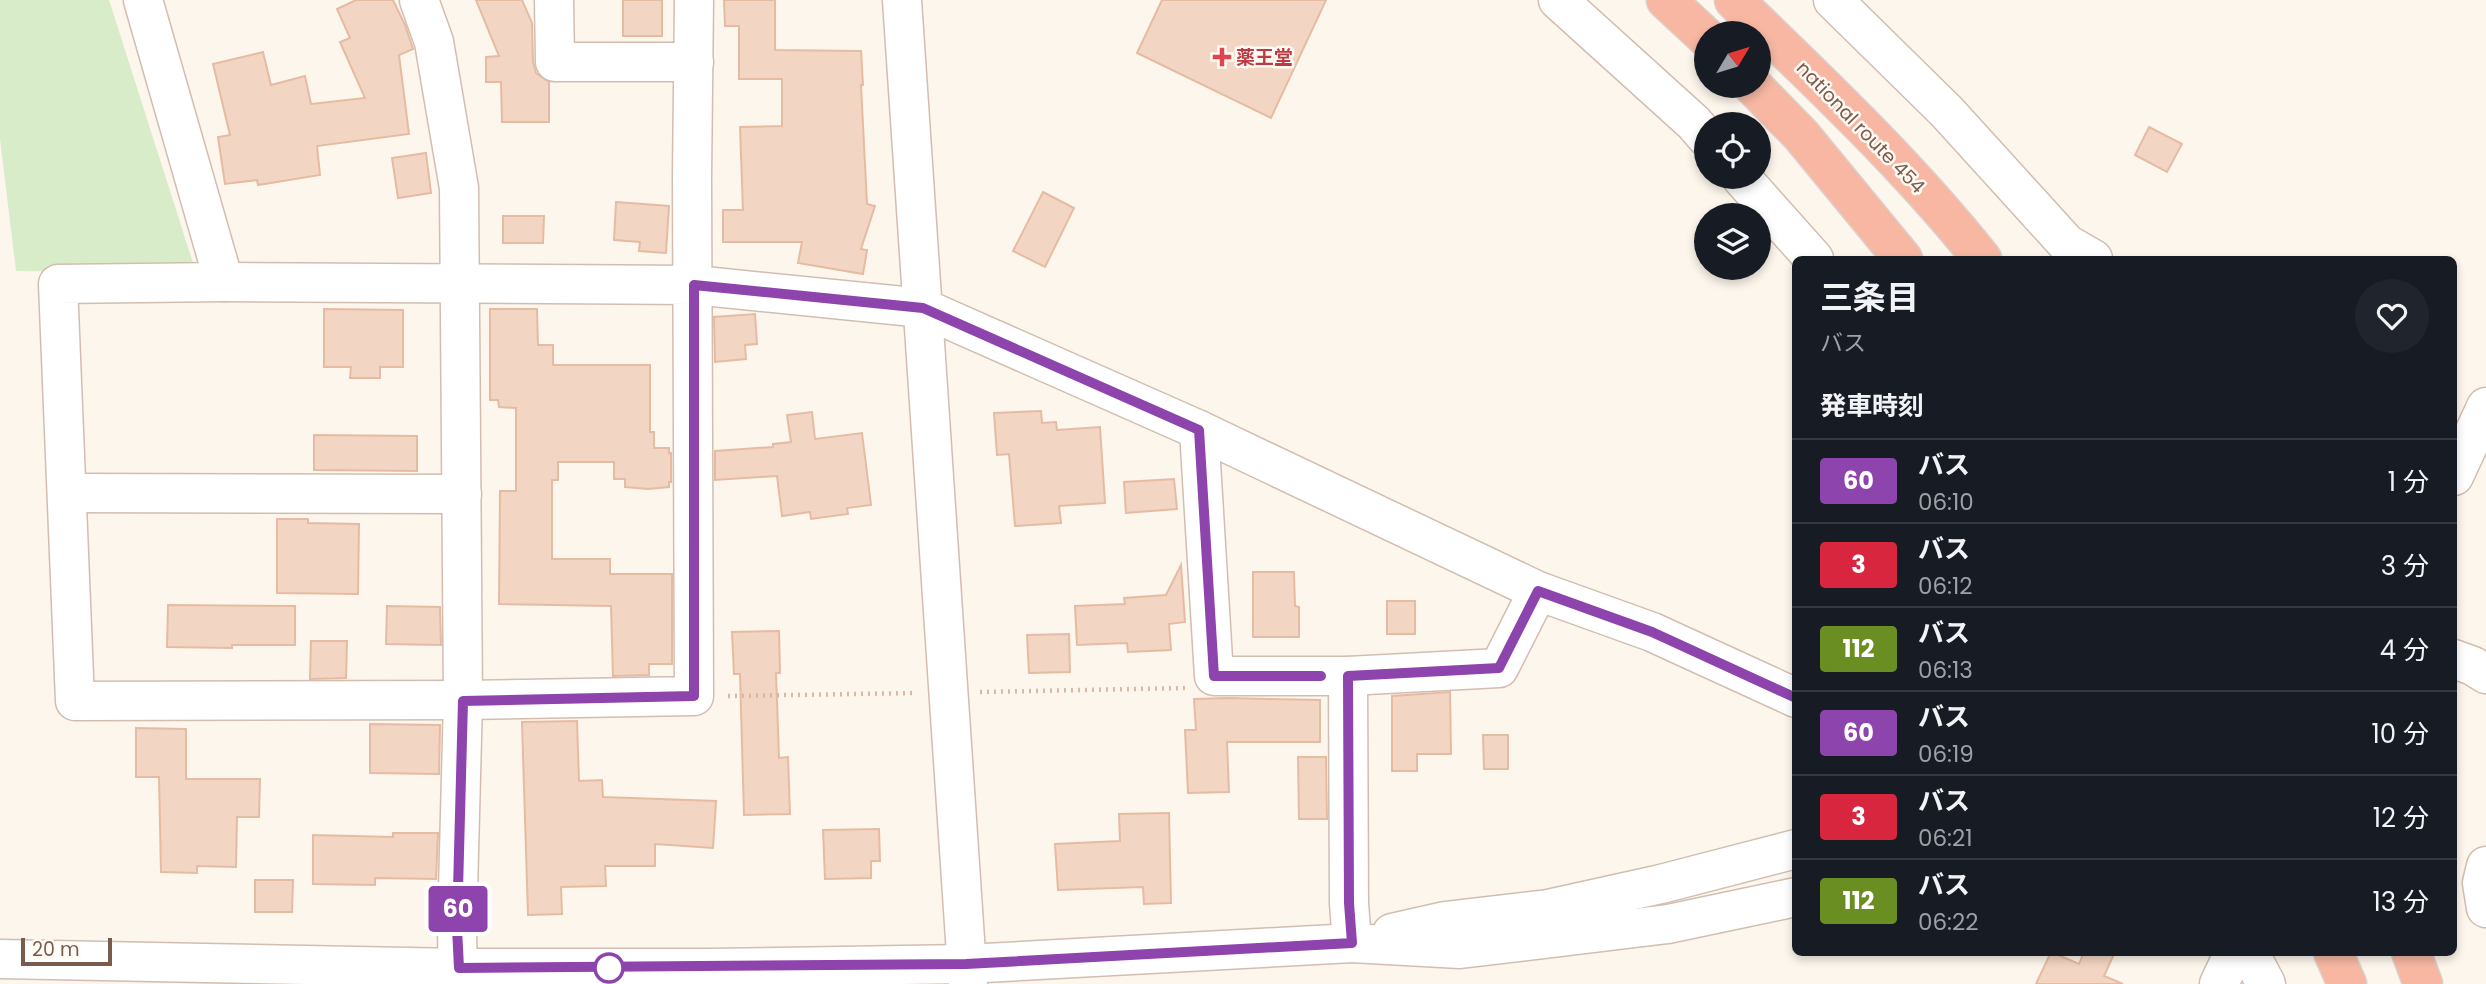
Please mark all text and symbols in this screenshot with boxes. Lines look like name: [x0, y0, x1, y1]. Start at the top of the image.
north arrow: [1694, 21, 1771, 98]
map controls: [1694, 21, 1771, 280]
place label: 薬王堂: [1236, 44, 1293, 71]
marker: 薬王堂: [1214, 49, 1230, 65]
street label: national route 454: [1790, 55, 1931, 200]
button: locate: [1694, 112, 1771, 189]
button: layers: [1694, 203, 1771, 280]
text: 三条目: [1820, 274, 1919, 321]
button: heart: [2355, 279, 2429, 353]
text: バス: [1820, 327, 1866, 359]
text: 発車時刻: [1820, 388, 1924, 424]
text: バス: [1918, 447, 1970, 483]
text: 60: [1843, 464, 1874, 497]
text: 1 分: [2388, 464, 2429, 500]
text: 06:10: [1918, 486, 1974, 518]
text: バス: [1918, 531, 1970, 567]
text: 3: [1851, 548, 1866, 581]
text: 3 分: [2381, 548, 2429, 584]
text: 06:12: [1918, 570, 1973, 602]
text: バス: [1918, 615, 1970, 651]
text: 112: [1843, 632, 1874, 665]
text: 4 分: [2380, 632, 2429, 668]
text: 06:13: [1918, 654, 1973, 686]
text: バス: [1918, 699, 1970, 735]
text: 60: [1843, 716, 1874, 749]
text: 10 分: [2371, 716, 2429, 752]
text: 06:19: [1918, 738, 1974, 770]
text: バス: [1918, 783, 1970, 819]
text: 3: [1851, 800, 1866, 833]
text: 12 分: [2373, 800, 2429, 836]
text: 06:21: [1918, 822, 1973, 854]
text: バス: [1918, 867, 1970, 903]
text: 112: [1843, 884, 1874, 917]
text: 13 分: [2372, 884, 2429, 920]
line badge: 60: [426, 886, 490, 932]
text: 60: [443, 892, 473, 925]
text: 06:22: [1918, 906, 1978, 938]
scale bar: [21, 935, 112, 967]
text: 20 m: [32, 936, 80, 963]
unlabelled marker: [594, 953, 624, 983]

